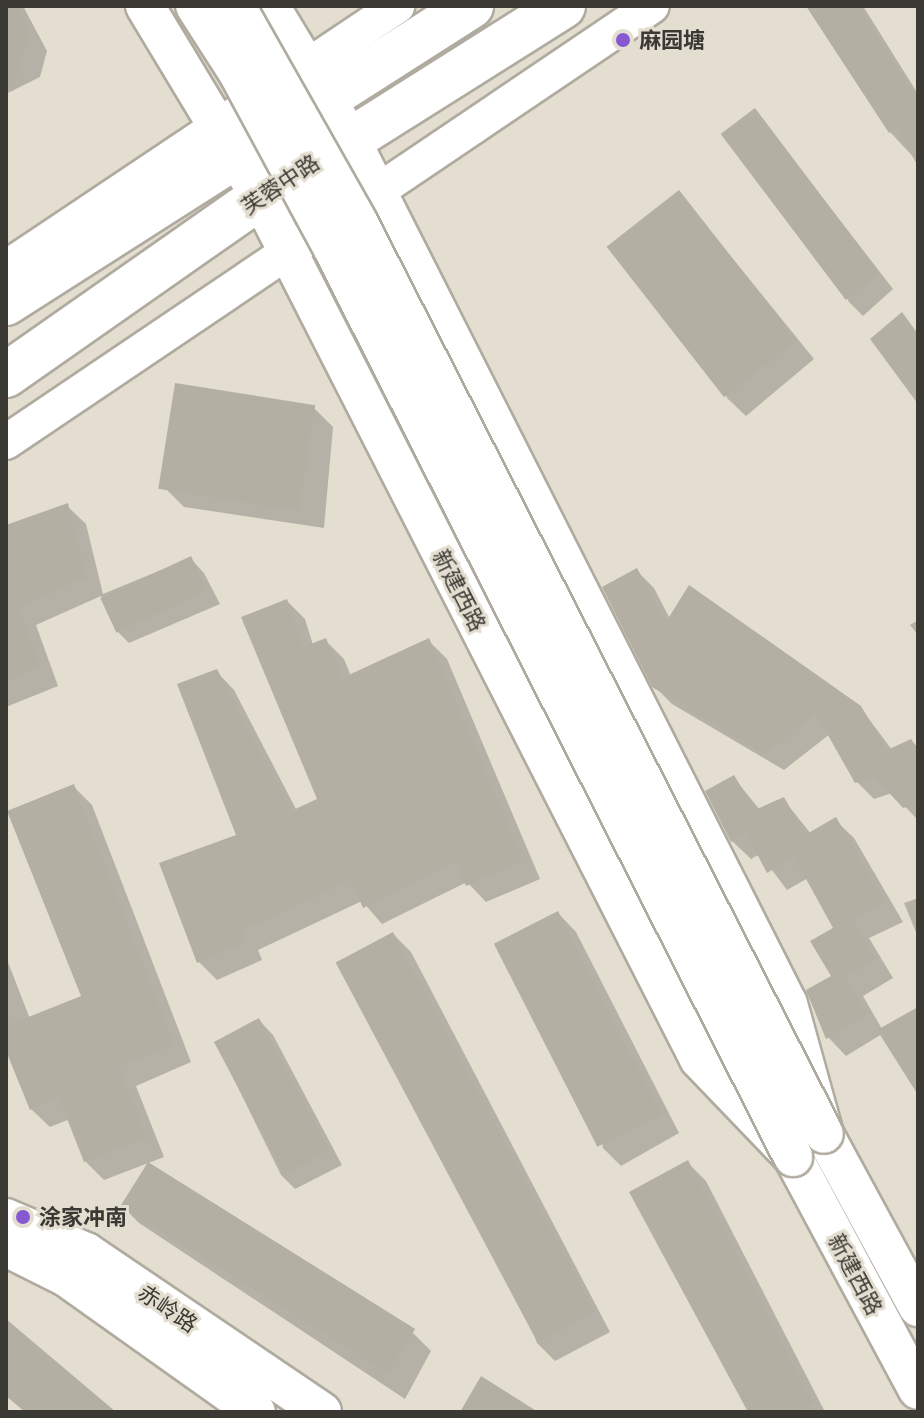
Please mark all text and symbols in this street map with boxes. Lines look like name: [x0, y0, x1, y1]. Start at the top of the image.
place label: 麻园塘: [639, 27, 705, 53]
marker: 麻园塘: [614, 31, 632, 49]
street label: 芙蓉中路: [236, 148, 324, 220]
street label: 新建西路: [428, 545, 492, 635]
place label: 涂家冲南: [39, 1204, 127, 1230]
marker: 涂家冲南: [14, 1208, 32, 1226]
street label: 新建西路: [824, 1229, 888, 1319]
street label: 赤岭路: [133, 1279, 203, 1337]

